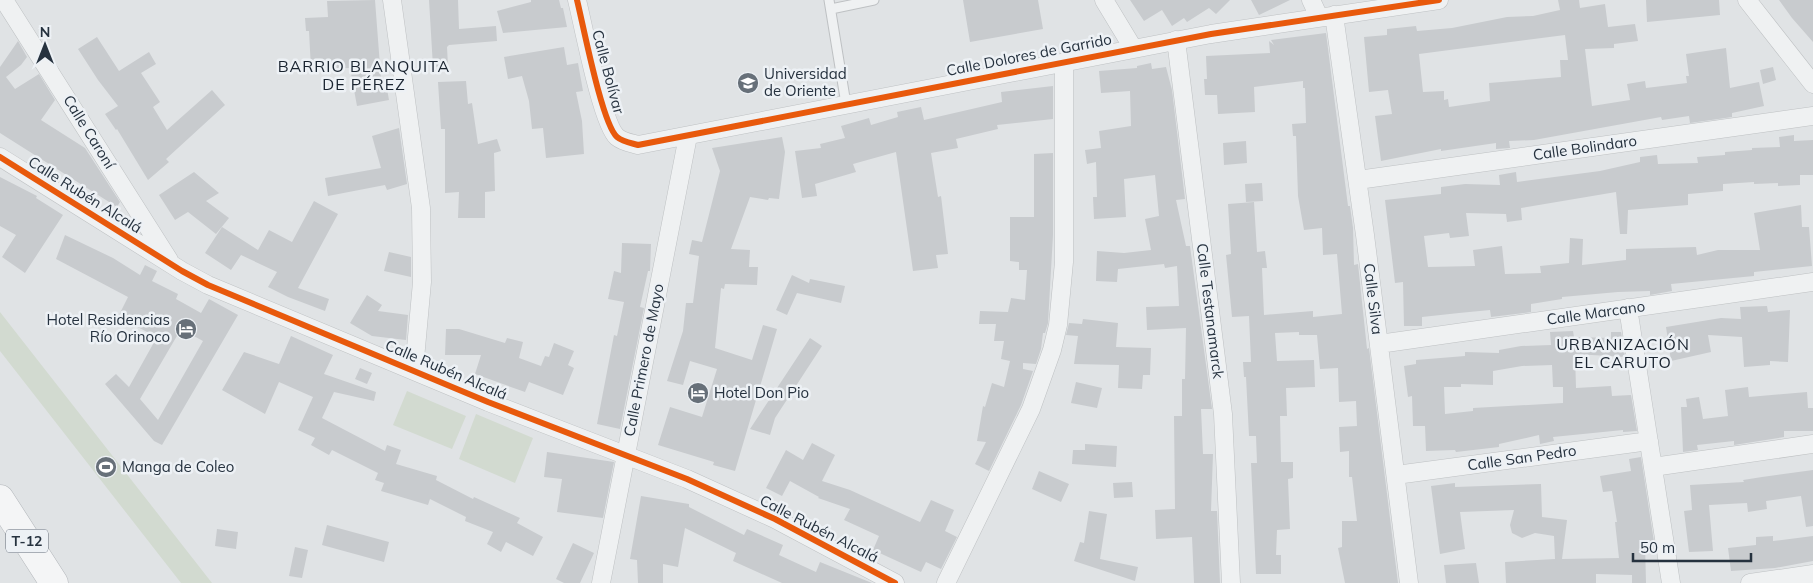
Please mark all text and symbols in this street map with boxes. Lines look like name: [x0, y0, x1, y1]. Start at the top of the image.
north arrow: [20, 20, 70, 70]
text: N: [40, 23, 50, 41]
street label: Calle Bolívar: [588, 28, 629, 117]
street label: Calle Dolores de Garrido: [945, 29, 1113, 80]
district label: BARRIO BLANQUITA DE PÉREZ: [278, 56, 450, 94]
place label: Universidad de Oriente: [764, 64, 847, 100]
school or university icon: Universidad de Oriente: [736, 71, 760, 95]
street label: Calle Caroní: [59, 91, 120, 173]
street label: Calle Bolindaro: [1532, 131, 1638, 164]
street label: Calle Rubén Alcalá: [25, 152, 146, 237]
street label: Calle Testanamarck: [1193, 242, 1228, 380]
street label: Calle Silva: [1360, 262, 1387, 336]
street label: Calle Primero de Mayo: [619, 282, 668, 438]
street label: Calle Marcano: [1546, 296, 1646, 329]
place label: Hotel Residencias Río Orinoco: [46, 310, 170, 346]
hotel icon: Hotel Residencias Río Orinoco: [174, 317, 198, 341]
district label: URBANIZACIÓN EL CARUTO: [1556, 334, 1690, 372]
street label: Calle Rubén Alcalá: [382, 335, 510, 404]
hotel icon: Hotel Don Pio: [686, 381, 710, 405]
place label: Hotel Don Pio: [714, 383, 809, 402]
street label: Calle San Pedro: [1466, 440, 1578, 475]
sports icon: Manga de Coleo: [94, 455, 118, 479]
place label: Manga de Coleo: [122, 457, 234, 476]
street label: Calle Rubén Alcalá: [757, 490, 882, 567]
road number: T-12: [6, 530, 48, 552]
scale bar: [1633, 530, 1750, 562]
text: 50 m: [1640, 538, 1675, 557]

